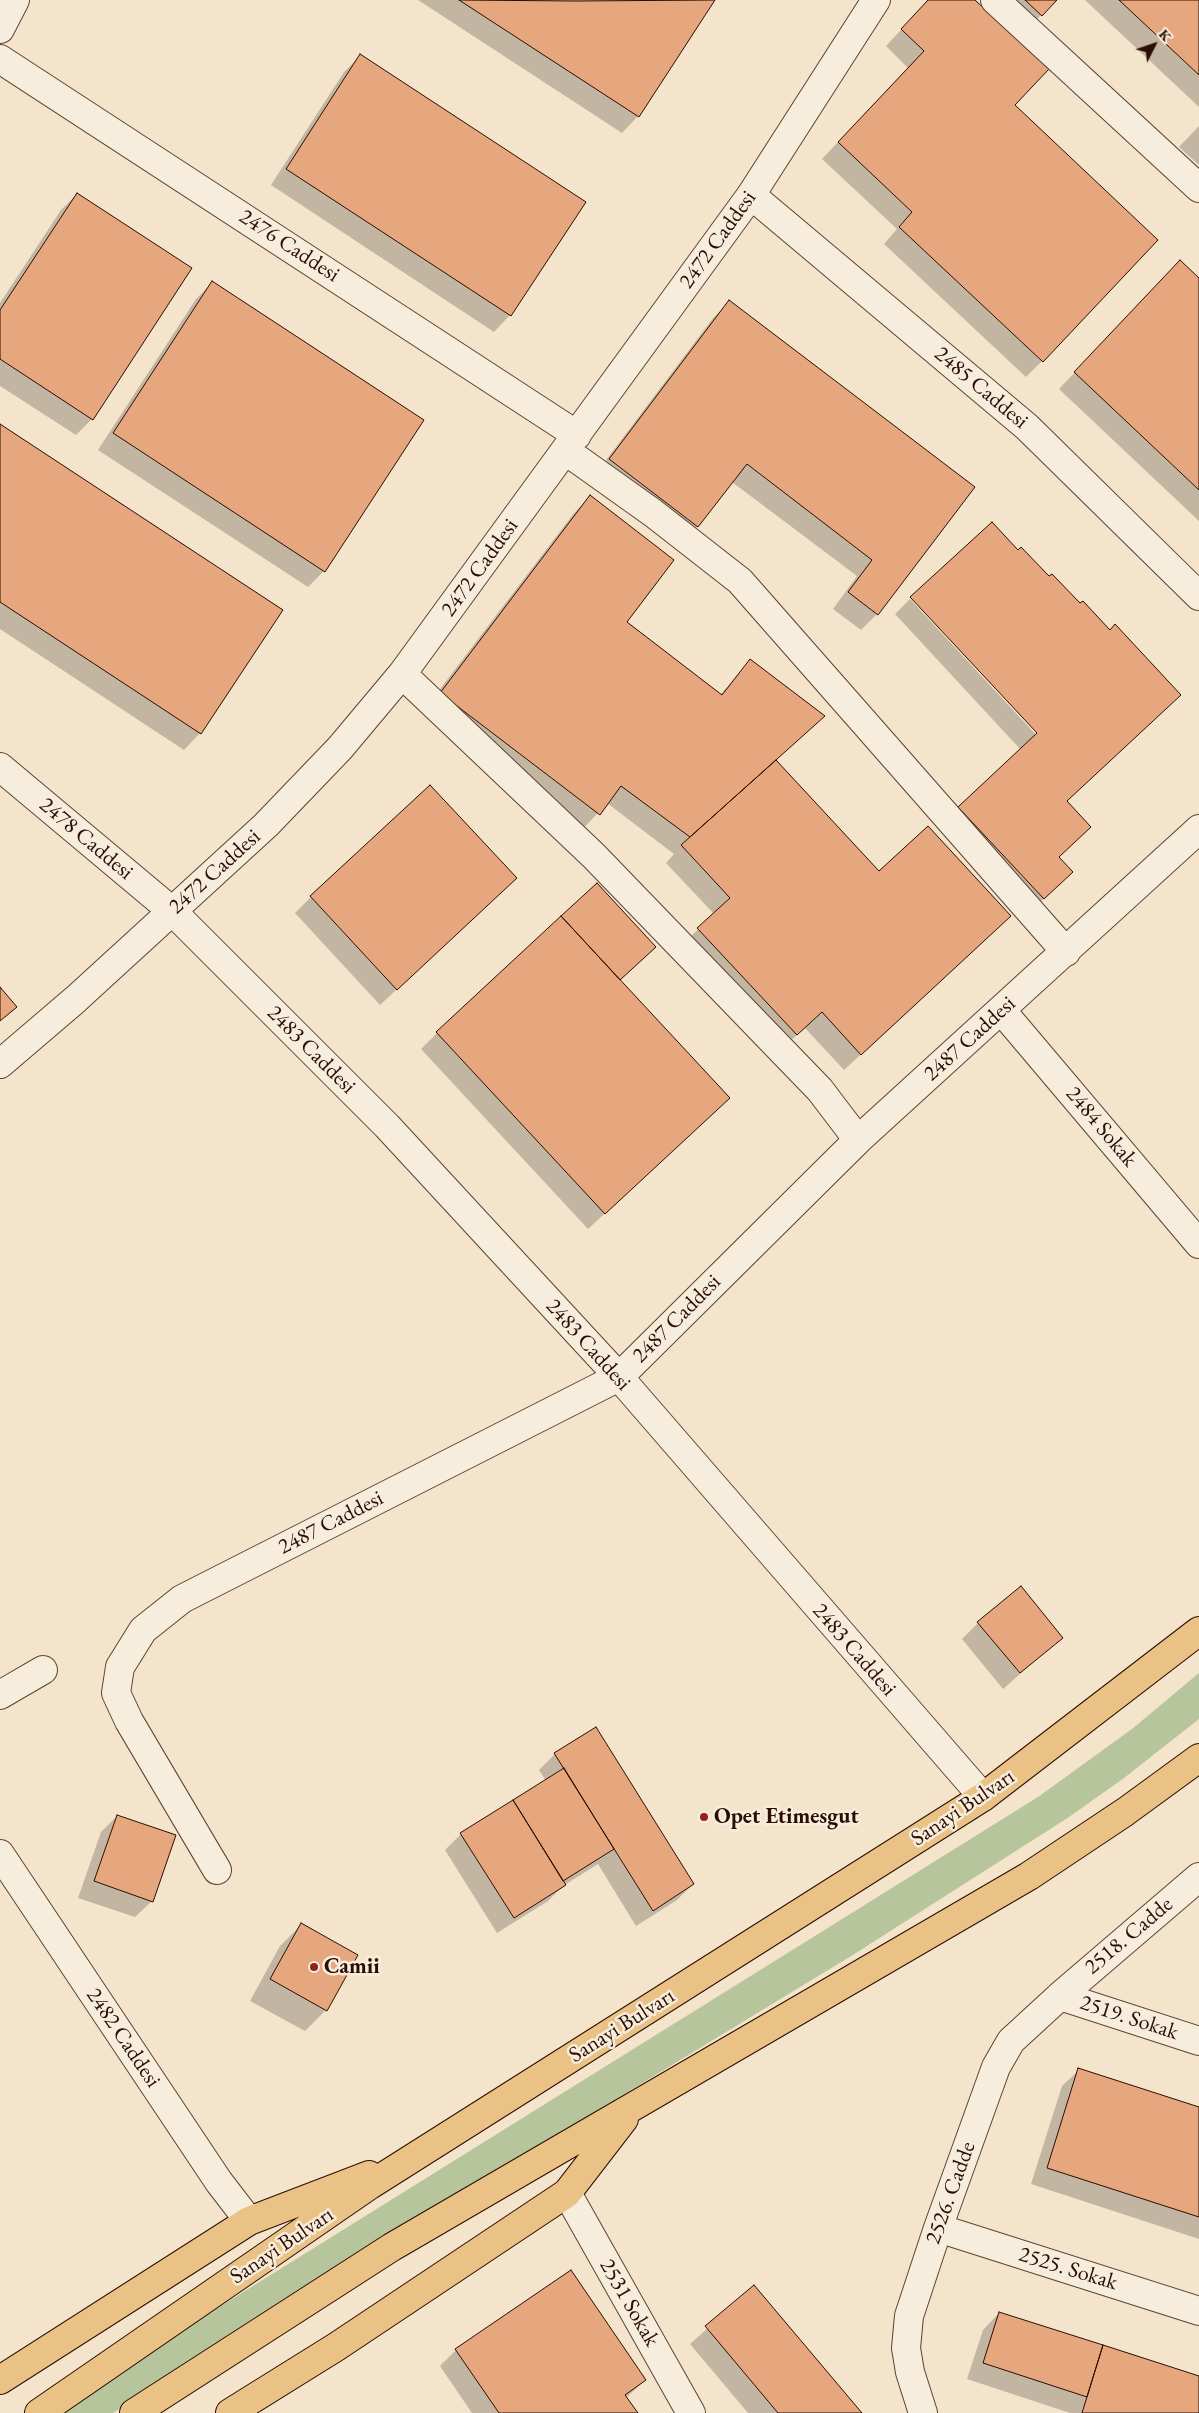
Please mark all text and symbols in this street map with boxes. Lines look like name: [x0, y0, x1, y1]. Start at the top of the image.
north arrow: [1129, 20, 1179, 70]
text: K: [1155, 25, 1176, 45]
street label: 2472 Caddesi: [674, 186, 762, 294]
street label: 2476 Caddesi: [234, 204, 344, 288]
street label: 2485 Caddesi: [929, 341, 1033, 435]
street label: 2472 Caddesi: [436, 514, 524, 622]
street label: 2478 Caddesi: [34, 792, 138, 886]
street label: 2472 Caddesi: [164, 824, 266, 920]
street label: 2487 Caddesi: [919, 991, 1021, 1087]
street label: 2483 Caddesi: [261, 1000, 361, 1100]
street label: 2484 Sokak: [1060, 1081, 1142, 1173]
street label: 2487 Caddesi: [627, 1269, 727, 1369]
street label: 2483 Caddesi: [540, 1294, 636, 1396]
street label: 2487 Caddesi: [274, 1485, 388, 1561]
street label: 2483 Caddesi: [807, 1598, 901, 1702]
street label: Sanayi Bulvarı: [906, 1764, 1020, 1852]
place label: Opet Etimesgut: [714, 1804, 859, 1830]
marker: Opet Etimesgut: [698, 1811, 710, 1823]
street label: 2518. Cadde: [1080, 1892, 1178, 1980]
place label: Camii: [324, 1954, 380, 1980]
marker: Camii: [308, 1961, 320, 1973]
street label: 2482 Caddesi: [80, 1983, 166, 2093]
street label: Sanayi Bulvarı: [564, 1983, 680, 2069]
street label: 2519. Sokak: [1076, 1990, 1182, 2046]
street label: 2526. Cadde: [920, 2138, 982, 2248]
street label: Sanayi Bulvarı: [225, 2202, 339, 2290]
street label: 2525. Sokak: [1015, 2241, 1121, 2297]
street label: 2531 Sokak: [593, 2254, 665, 2352]

